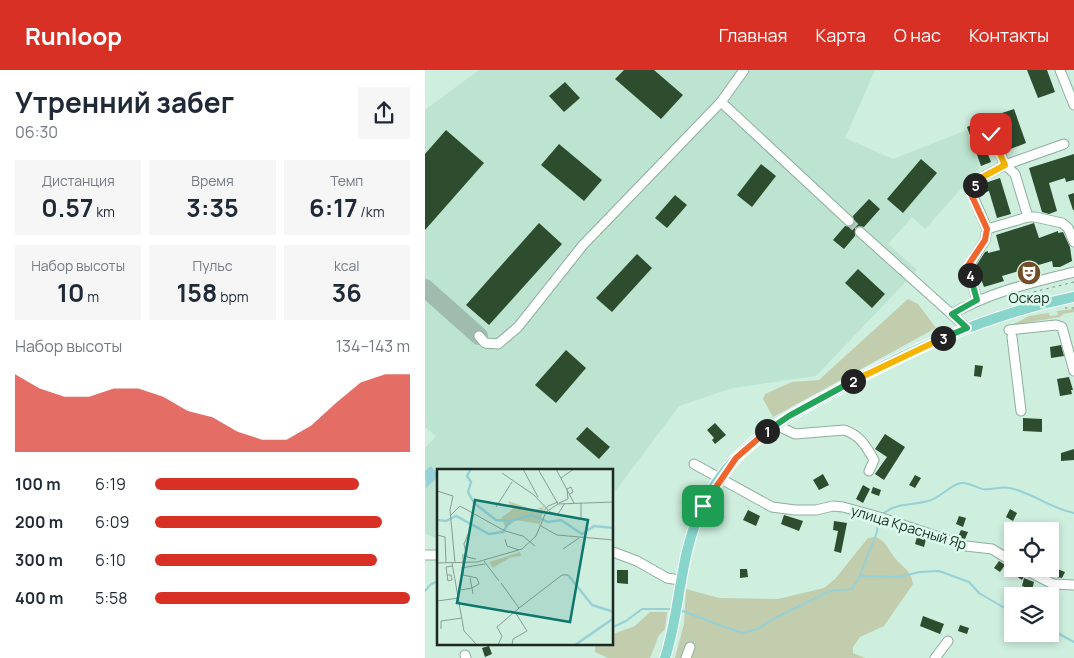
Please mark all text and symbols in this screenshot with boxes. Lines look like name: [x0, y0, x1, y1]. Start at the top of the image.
text: Runloop: [25, 19, 122, 52]
text: Главная: [719, 23, 788, 47]
text: Карта: [816, 23, 866, 47]
text: О нас: [894, 23, 941, 47]
text: Контакты: [969, 23, 1049, 47]
text: Утренний забег: [15, 83, 234, 121]
button: share: [358, 87, 410, 139]
pin: [970, 113, 1012, 155]
icon: check: [977, 120, 1005, 148]
text: 06:30: [15, 121, 58, 143]
text: Дистанция: [42, 171, 115, 190]
text: Время: [191, 171, 234, 190]
text: Темп: [330, 171, 363, 190]
pin: 5: [963, 172, 987, 198]
text: 5: [971, 176, 980, 195]
text: 0.57: [41, 190, 93, 225]
text: 3:35: [186, 190, 239, 225]
text: 6:17: [309, 190, 358, 225]
text: km: [93, 202, 115, 221]
text: /km: [358, 202, 385, 221]
text: Набор высоты: [31, 256, 125, 275]
text: Пульс: [192, 256, 233, 275]
text: kcal: [334, 256, 360, 275]
theatre icon: Оскар: [1016, 260, 1042, 286]
pin: 4: [957, 262, 983, 288]
text: 4: [966, 266, 975, 285]
text: 10: [57, 275, 85, 310]
text: 158: [176, 275, 217, 310]
text: 36: [332, 275, 362, 310]
text: m: [85, 287, 99, 306]
text: bpm: [217, 287, 249, 306]
place label: Оскар: [1009, 288, 1049, 307]
pin: 3: [931, 326, 955, 350]
text: 3: [939, 329, 948, 348]
text: Набор высоты: [15, 335, 122, 357]
text: 134–143 m: [336, 335, 410, 357]
pin: 2: [841, 368, 865, 394]
text: 2: [849, 372, 858, 391]
pin: 1: [755, 418, 779, 444]
text: 1: [764, 422, 771, 441]
inset map: [437, 469, 614, 646]
text: 100 m: [15, 473, 61, 495]
text: 6:19: [95, 473, 126, 495]
pin: [682, 485, 724, 527]
icon: arrive: [689, 492, 717, 520]
street label: улица Красный Яр: [849, 500, 969, 554]
text: 200 m: [15, 511, 63, 533]
text: 6:09: [95, 511, 129, 533]
map controls: [1004, 522, 1059, 642]
button: locate: [1004, 522, 1059, 577]
text: 300 m: [15, 549, 63, 571]
text: 6:10: [95, 549, 126, 571]
text: 400 m: [15, 587, 63, 609]
text: 5:58: [95, 587, 128, 609]
button: layers: [1004, 587, 1059, 642]

